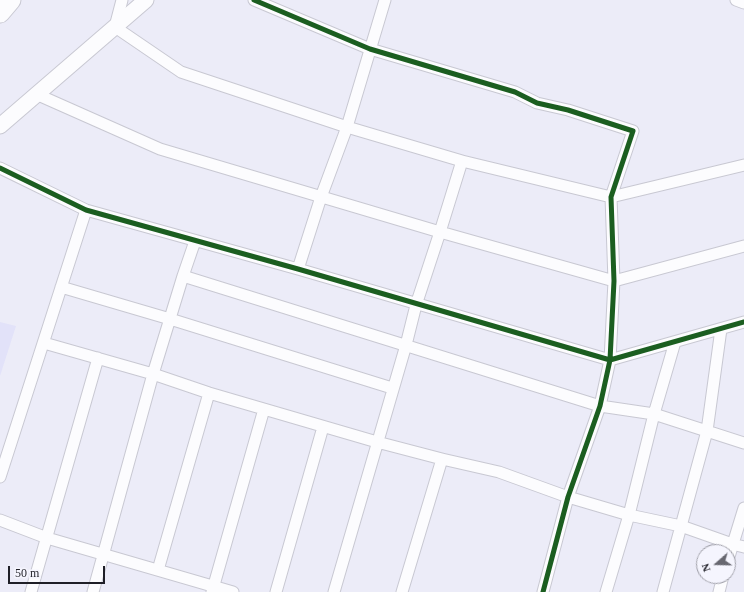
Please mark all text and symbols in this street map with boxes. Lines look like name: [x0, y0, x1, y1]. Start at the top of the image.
north arrow: [696, 544, 736, 584]
scale bar: [10, 558, 107, 584]
text: N: [699, 562, 713, 574]
text: 50 m: [15, 566, 39, 580]

